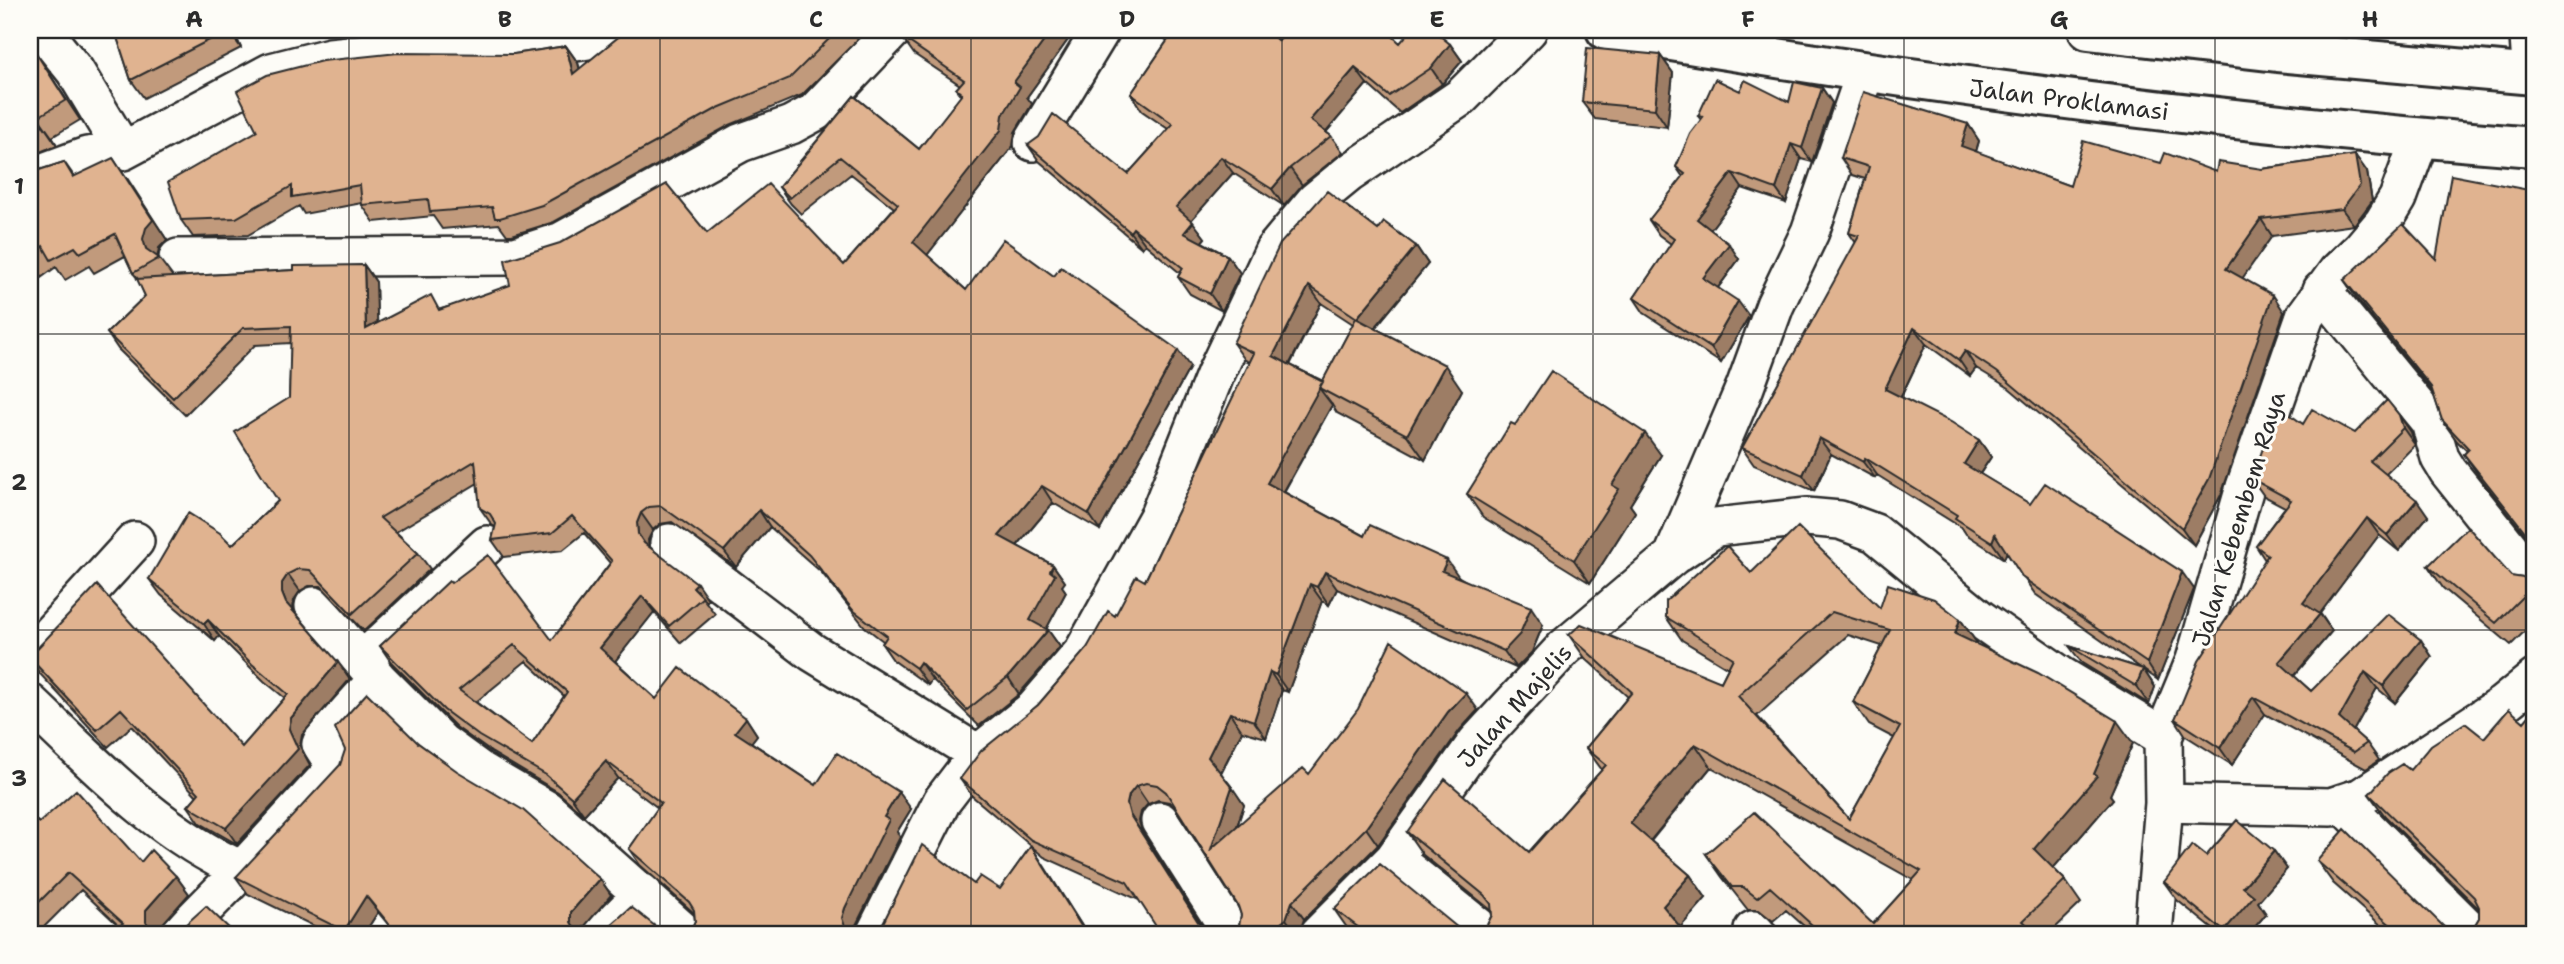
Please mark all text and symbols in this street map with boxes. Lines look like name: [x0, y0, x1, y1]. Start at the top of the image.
text: A: [185, 4, 203, 34]
text: B: [498, 4, 512, 34]
text: C: [809, 4, 823, 34]
text: D: [1119, 4, 1135, 34]
text: E: [1429, 4, 1445, 34]
text: F: [1741, 4, 1755, 34]
text: G: [2050, 4, 2069, 34]
text: H: [2362, 4, 2378, 34]
street label: Jalan Proklamasi: [1967, 72, 2171, 128]
text: 1: [14, 171, 24, 201]
street label: Jalan Kebembem Raya: [2185, 387, 2293, 651]
text: 2: [11, 467, 27, 497]
street label: Jalan Majelis: [1451, 637, 1579, 775]
text: 3: [11, 763, 27, 793]

